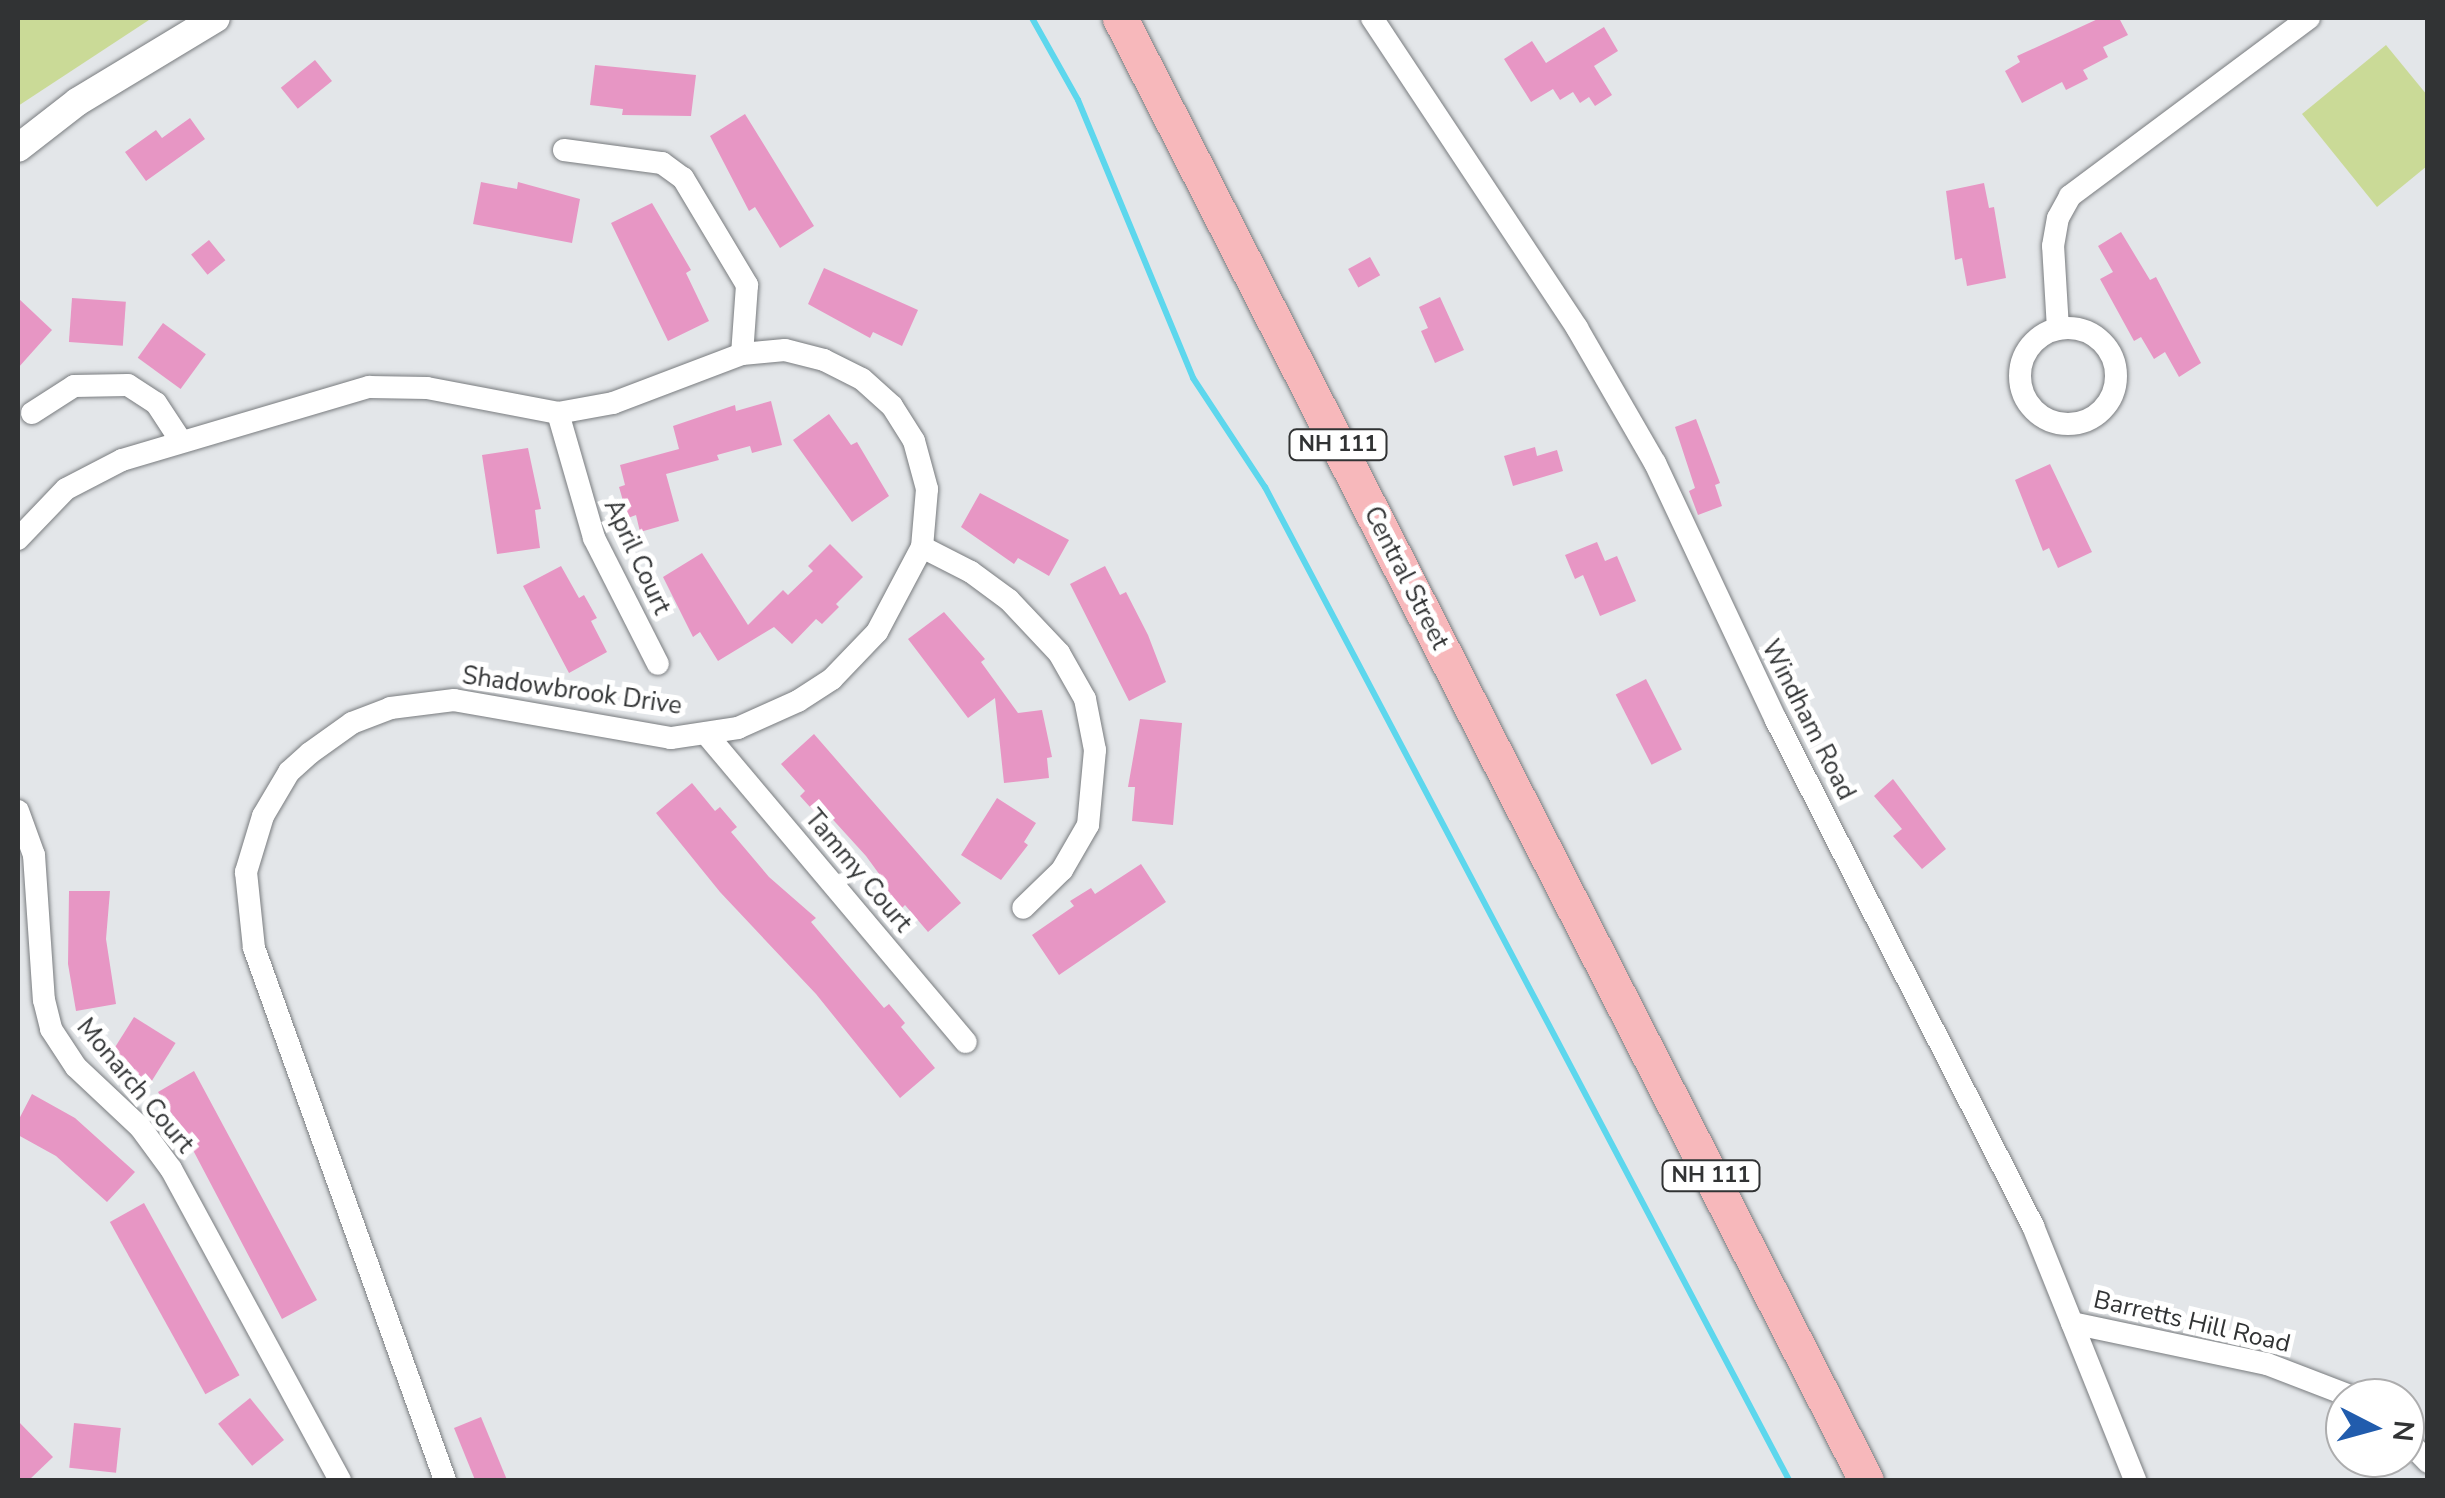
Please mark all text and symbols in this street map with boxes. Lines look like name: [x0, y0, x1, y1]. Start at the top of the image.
road number: NH 111: [1288, 428, 1388, 462]
street label: April Court: [597, 495, 677, 619]
street label: Central Street: [1357, 502, 1455, 654]
street label: Windham Road: [1755, 635, 1861, 805]
street label: Shadowbrook Drive: [460, 661, 684, 721]
street label: Tammy Court: [798, 804, 918, 938]
street label: Monarch Court: [70, 1013, 200, 1159]
road number: NH 111: [1661, 1159, 1761, 1193]
street label: Barretts Hill Road: [2091, 1285, 2293, 1359]
north arrow: [2325, 1378, 2425, 1478]
text: N: [2383, 1419, 2423, 1443]

